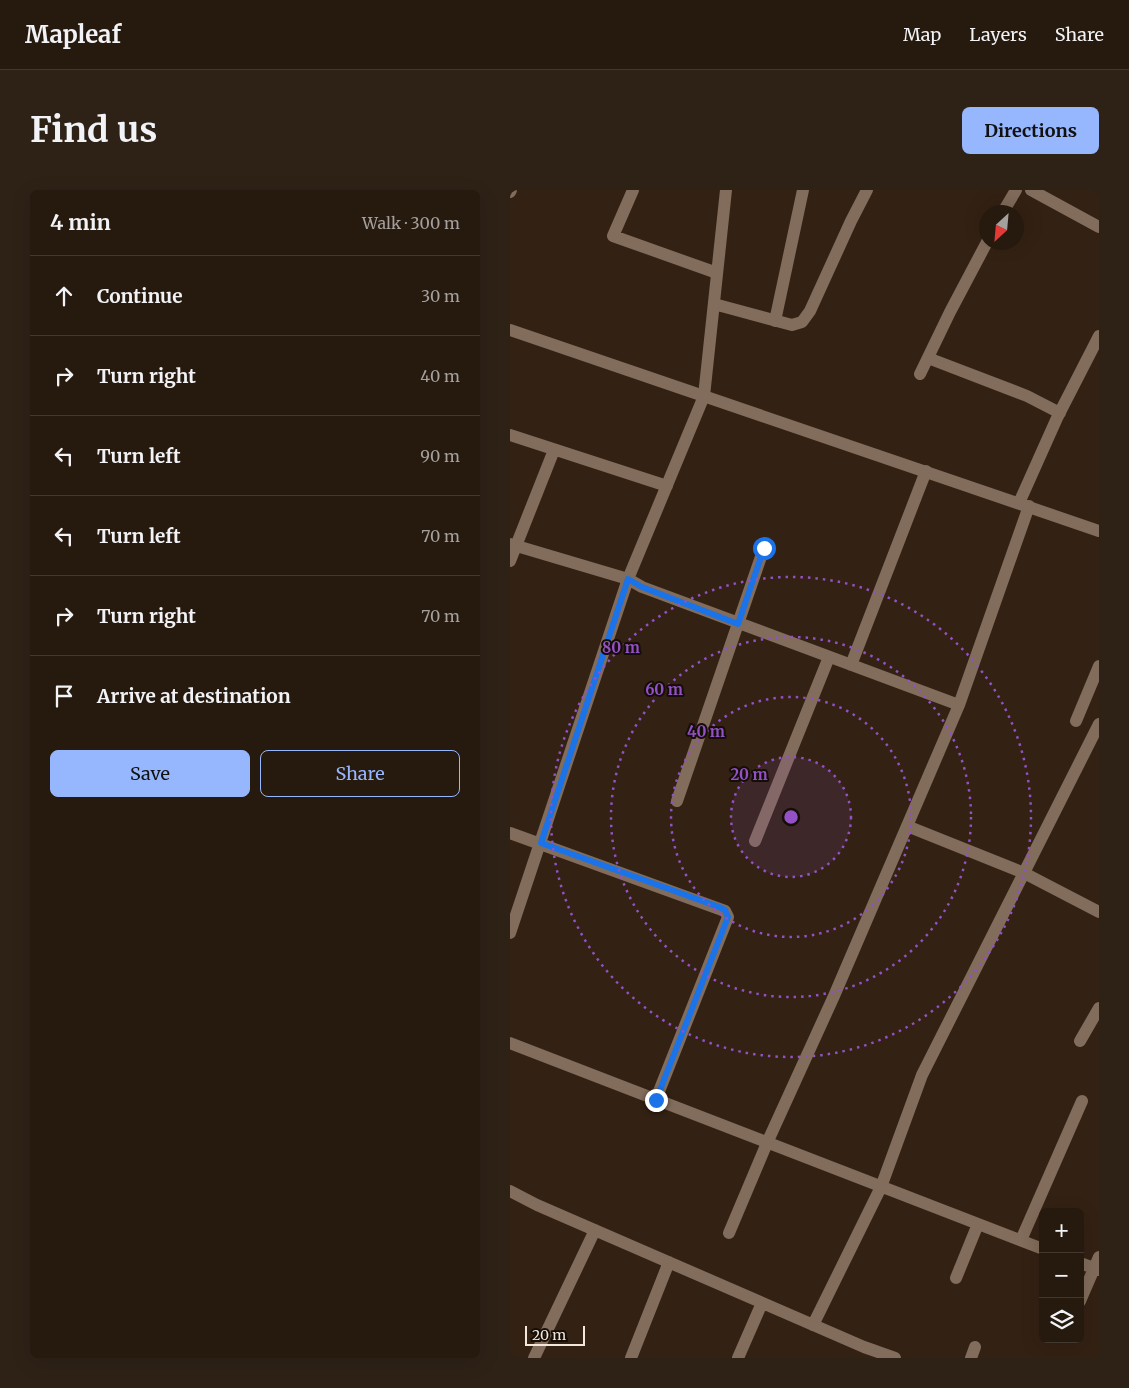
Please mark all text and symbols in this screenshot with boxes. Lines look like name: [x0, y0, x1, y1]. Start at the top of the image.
text: Mapleaf: [25, 19, 121, 50]
text: Map: [903, 23, 941, 46]
text: Layers: [969, 23, 1027, 46]
text: Share: [1055, 23, 1104, 46]
button: Directions: [962, 107, 1099, 154]
text: Find us: [30, 108, 157, 152]
north arrow: [979, 205, 1024, 250]
text: 4 min: [50, 209, 111, 236]
text: Walk · 300 m: [362, 213, 460, 233]
icon: ahead: [50, 282, 78, 310]
text: Continue: [97, 284, 183, 308]
text: 30 m: [421, 286, 460, 306]
icon: right: [50, 362, 78, 390]
text: Turn right: [97, 364, 196, 388]
text: 40 m: [420, 366, 460, 386]
icon: left: [50, 442, 78, 470]
text: Turn left: [97, 444, 181, 468]
text: 90 m: [420, 446, 460, 466]
icon: left: [50, 522, 78, 550]
text: Turn left: [97, 524, 181, 548]
text: 70 m: [421, 526, 460, 546]
route start: [753, 537, 776, 560]
icon: right: [50, 602, 78, 630]
text: Turn right: [97, 604, 196, 628]
text: 70 m: [421, 606, 460, 626]
text: 80 m: [602, 638, 640, 657]
text: 60 m: [645, 680, 683, 699]
icon: arrive: [50, 682, 78, 710]
text: Arrive at destination: [97, 684, 291, 708]
text: 40 m: [687, 722, 725, 741]
button: Save: [50, 750, 250, 797]
button: Share: [260, 750, 460, 797]
text: 20 m: [730, 765, 768, 784]
centre of rings: [782, 808, 800, 826]
route end: [645, 1089, 668, 1112]
map controls: [1039, 1208, 1084, 1343]
button: +: [1039, 1208, 1084, 1253]
button: −: [1039, 1253, 1084, 1298]
button: layers: [1039, 1298, 1084, 1343]
scale bar: [525, 1323, 585, 1346]
text: 20 m: [532, 1326, 566, 1344]

